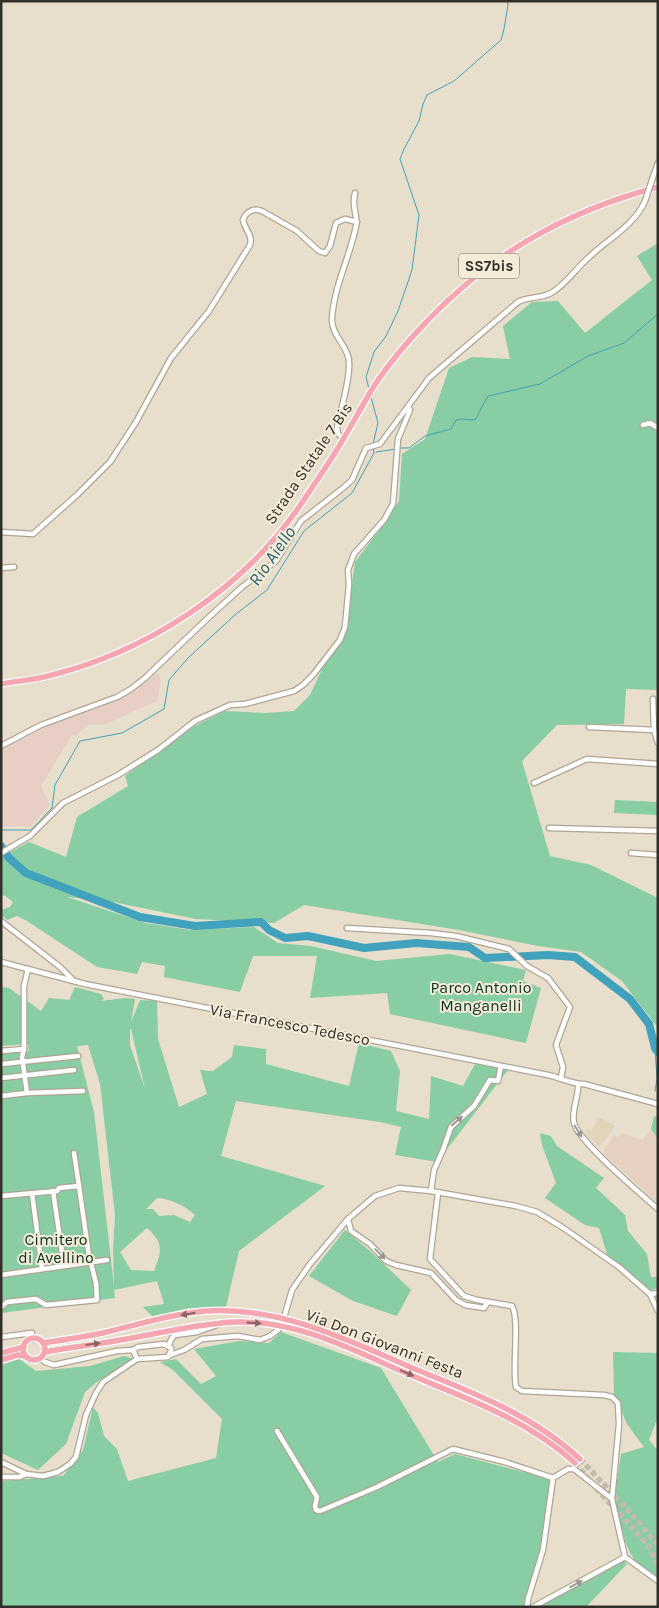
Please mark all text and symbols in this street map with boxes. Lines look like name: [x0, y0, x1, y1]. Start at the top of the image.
road number: SS7bis: [459, 254, 519, 278]
street label: Strada Statale 7 Bis: [261, 399, 356, 528]
water label: Rio Aiello: [244, 522, 301, 590]
park label: Parco Antonio Manganelli: [430, 978, 532, 1015]
street label: Via Francesco Tedesco: [208, 1000, 372, 1049]
one-way arrow: [451, 1115, 464, 1126]
one-way arrow: [574, 1124, 583, 1138]
park label: Cimitero di Avellino: [18, 1230, 94, 1267]
one-way arrow: [374, 1248, 386, 1260]
street label: Via Don Giovanni Festa: [303, 1305, 466, 1382]
one-way arrow: [180, 1310, 196, 1318]
one-way arrow: [246, 1319, 262, 1327]
one-way arrow: [85, 1340, 101, 1348]
one-way arrow: [400, 1370, 415, 1378]
one-way arrow: [570, 1579, 583, 1588]

